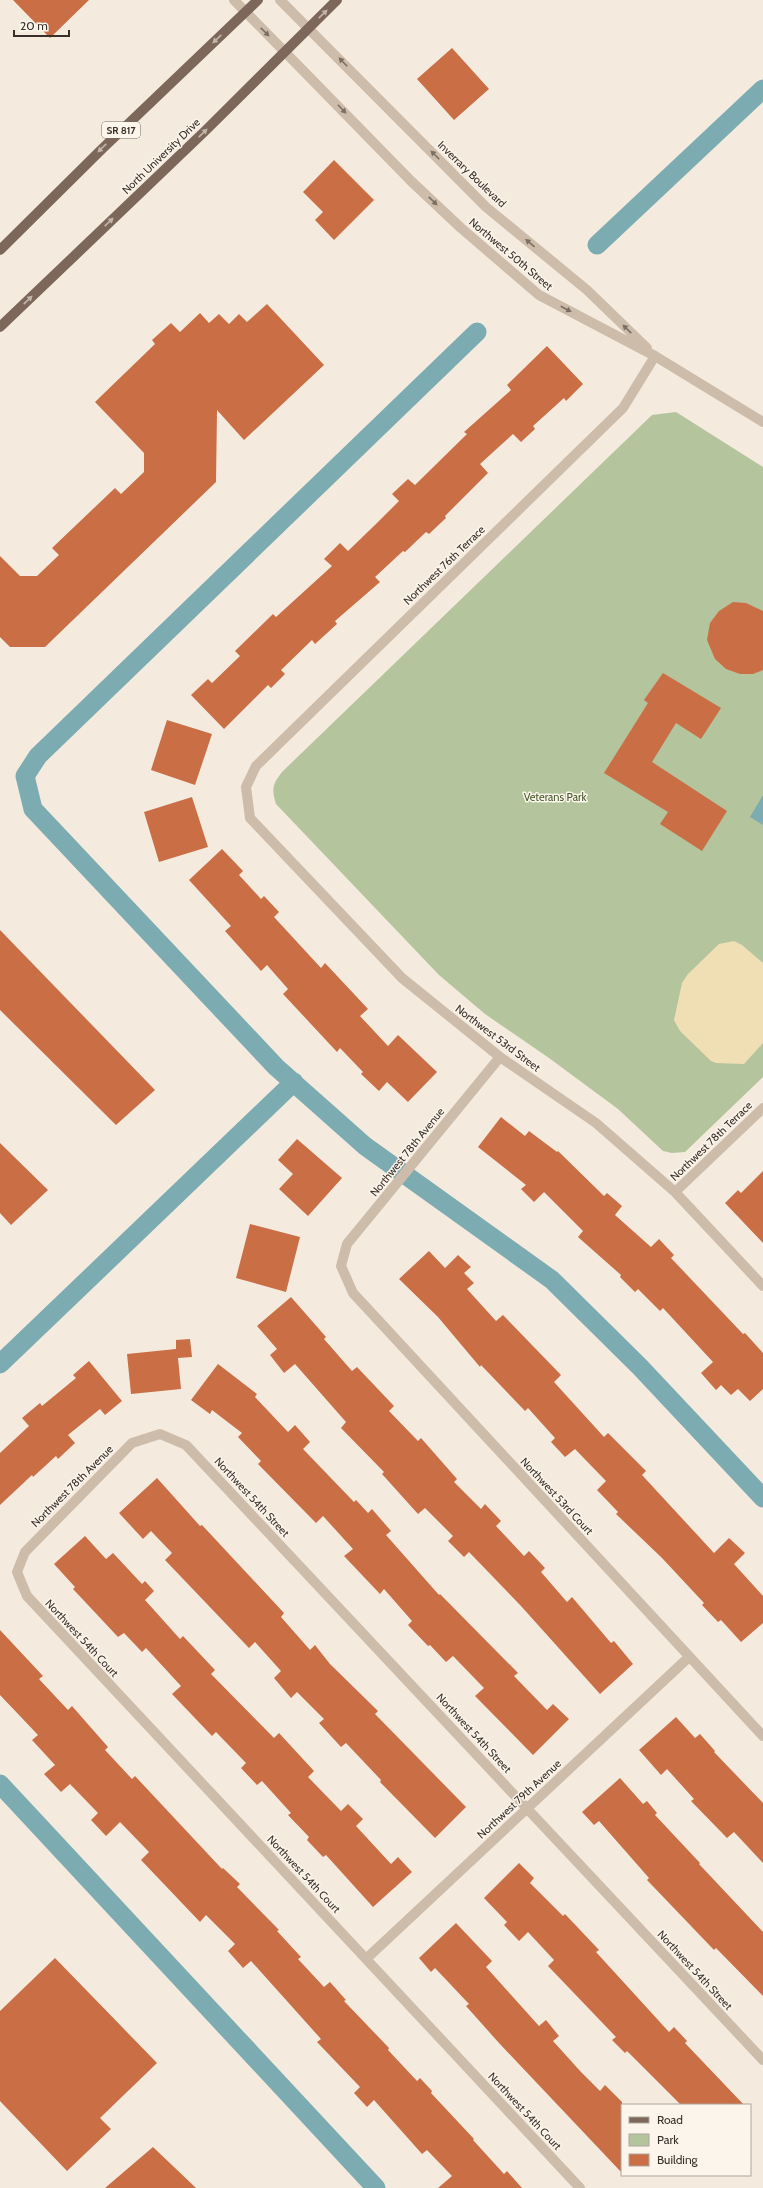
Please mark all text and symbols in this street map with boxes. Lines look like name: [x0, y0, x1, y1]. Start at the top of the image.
one-way arrow: [318, 9, 328, 19]
scale bar: [14, 12, 69, 38]
text: 20 m: [20, 18, 48, 33]
one-way arrow: [260, 27, 270, 37]
one-way arrow: [212, 34, 222, 44]
one-way arrow: [338, 57, 348, 67]
one-way arrow: [337, 104, 346, 114]
street label: North University Drive: [119, 115, 203, 197]
road number: SR 817: [102, 122, 140, 138]
one-way arrow: [198, 128, 208, 138]
street label: Inverrary Boulevard: [435, 138, 509, 210]
one-way arrow: [97, 143, 107, 153]
one-way arrow: [430, 150, 439, 160]
one-way arrow: [428, 197, 438, 206]
street label: Northwest 50th Street: [466, 215, 556, 293]
one-way arrow: [104, 217, 114, 227]
one-way arrow: [525, 238, 535, 247]
one-way arrow: [23, 295, 33, 305]
one-way arrow: [560, 306, 571, 313]
one-way arrow: [622, 324, 632, 334]
street label: Northwest 76th Terrace: [400, 522, 488, 608]
park label: Veterans Park: [524, 790, 586, 804]
street label: Northwest 53rd Street: [453, 1001, 544, 1075]
street label: Northwest 78th Terrace: [667, 1098, 755, 1184]
street label: Northwest 78th Avenue: [367, 1104, 447, 1199]
street label: Northwest 78th Avenue: [28, 1442, 116, 1530]
street label: Northwest 54th Street: [212, 1454, 293, 1540]
street label: Northwest 53rd Court: [518, 1455, 597, 1538]
street label: Northwest 54th Court: [42, 1596, 122, 1680]
street label: Northwest 54th Street: [434, 1690, 515, 1776]
street label: Northwest 79th Avenue: [474, 1756, 564, 1842]
street label: Northwest 54th Court: [264, 1832, 344, 1916]
street label: Northwest 54th Street: [655, 1927, 736, 2013]
street label: Northwest 54th Court: [485, 2069, 565, 2153]
legend: [621, 2104, 751, 2176]
text: Road: [657, 2112, 683, 2127]
text: Park: [657, 2132, 679, 2147]
text: Building: [657, 2152, 699, 2167]

